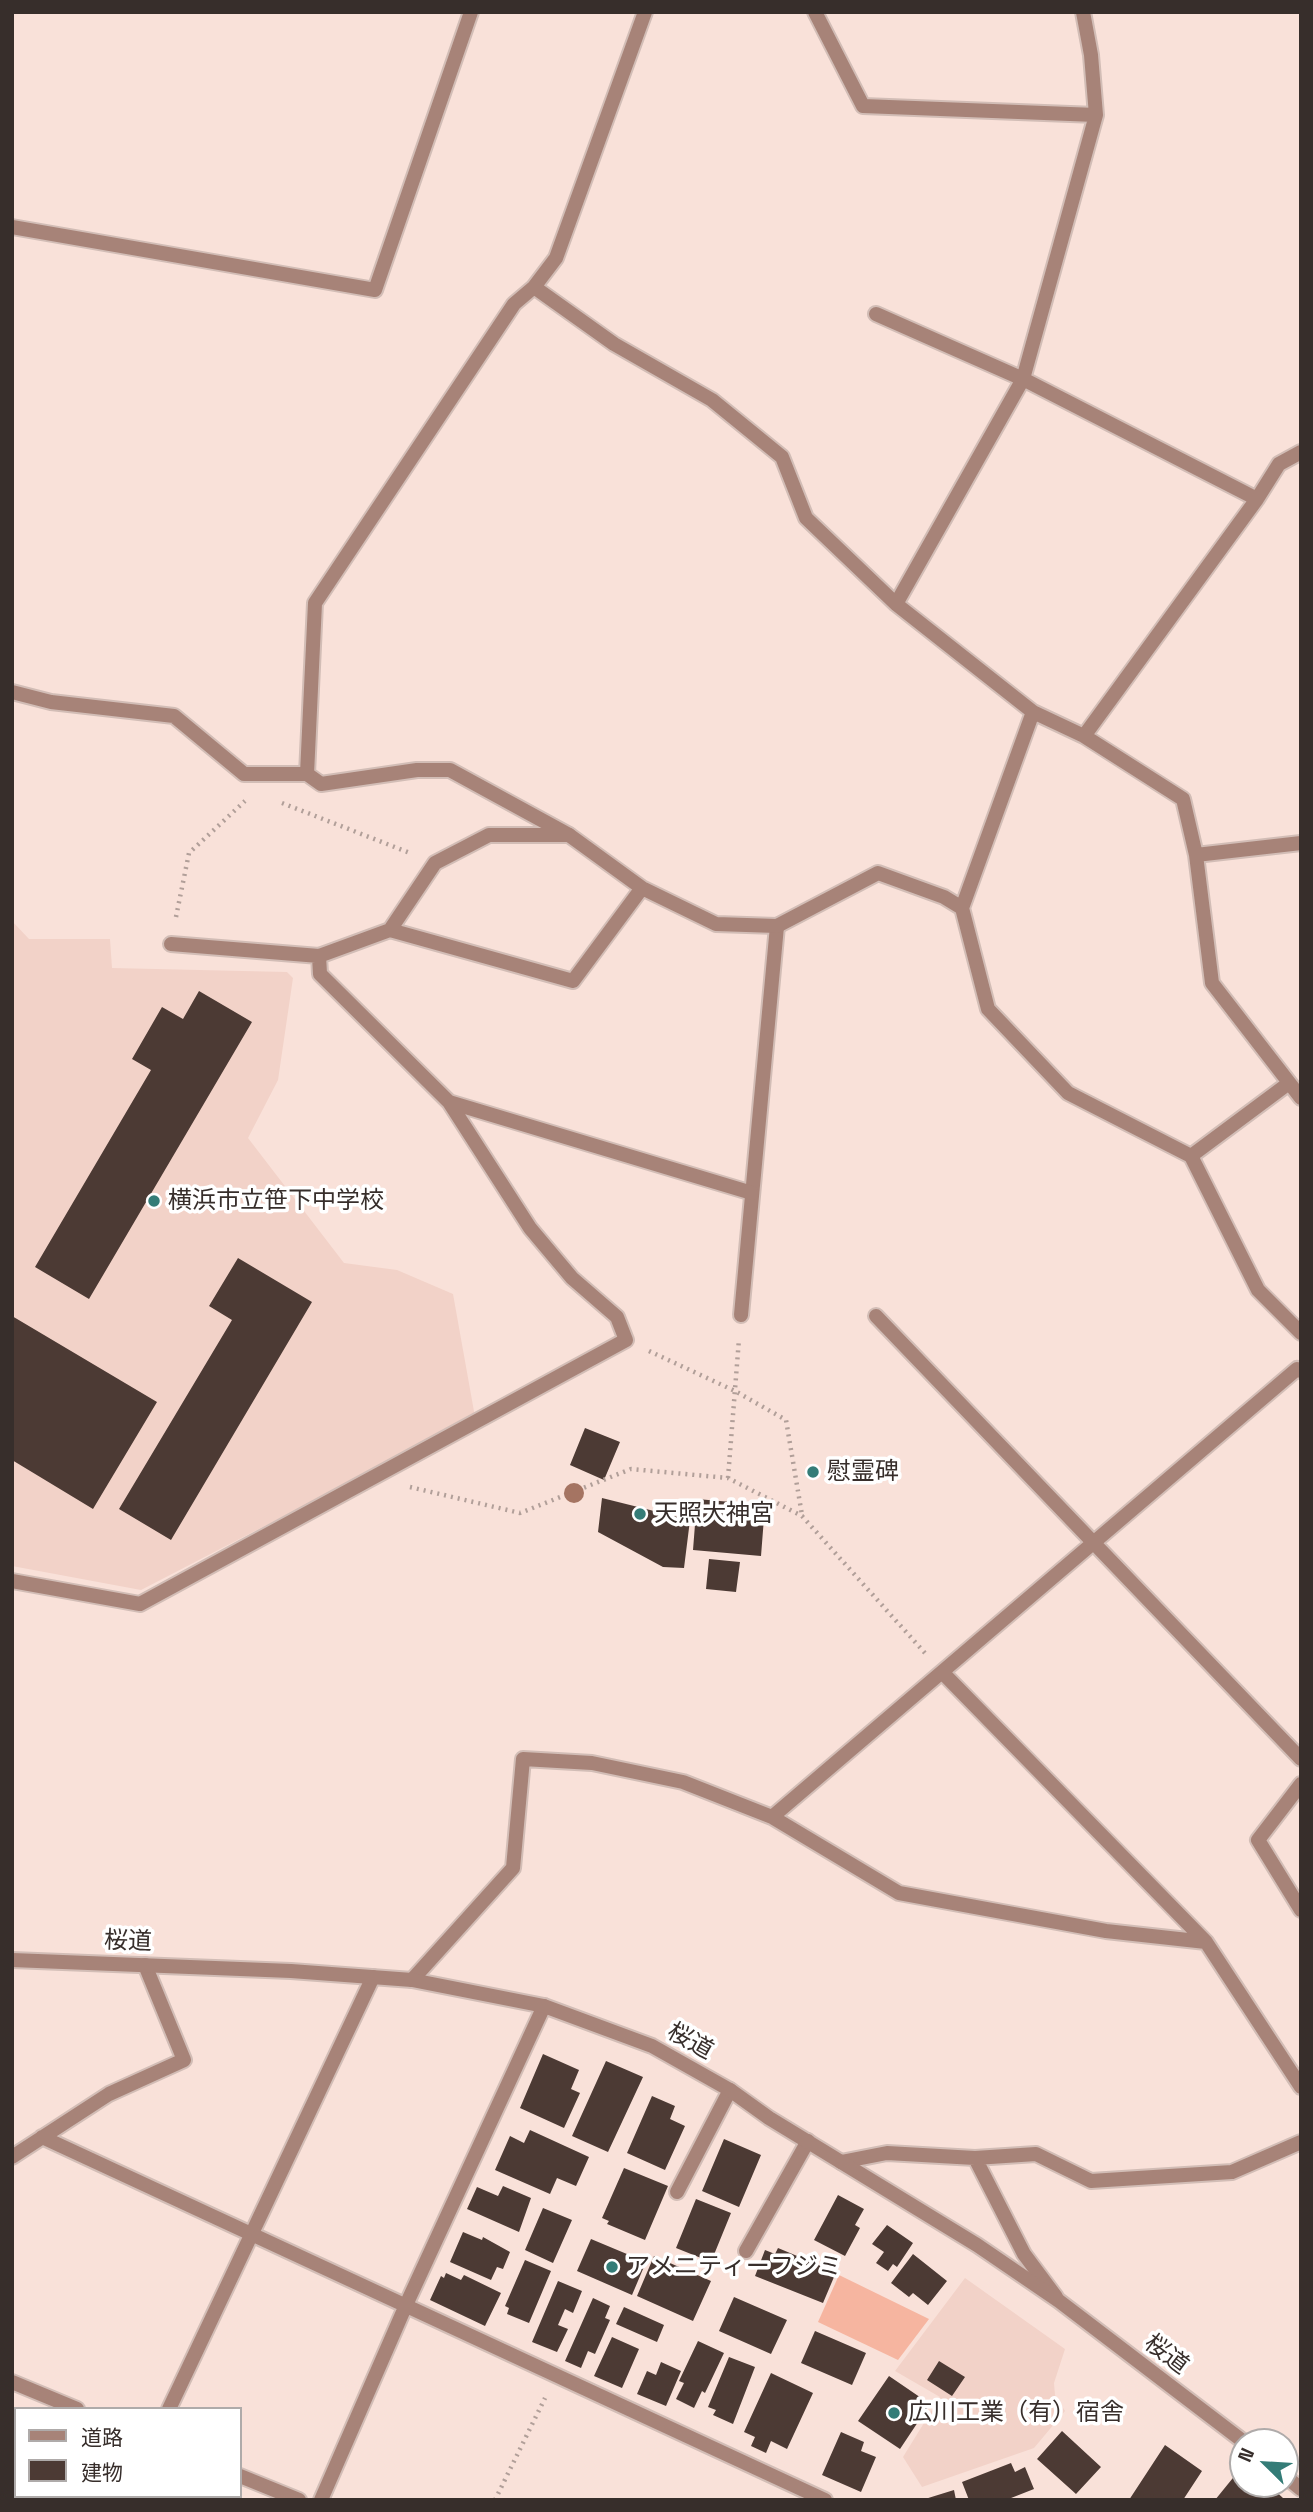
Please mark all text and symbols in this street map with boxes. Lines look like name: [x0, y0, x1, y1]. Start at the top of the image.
place label: 横浜市立笹下中学校: [168, 1187, 384, 1215]
marker: 横浜市立笹下中学校: [146, 1193, 162, 1209]
place label: 慰霊碑: [827, 1458, 899, 1486]
marker: 慰霊碑: [805, 1464, 821, 1480]
place label: 天照大神宮: [654, 1500, 774, 1528]
marker: 天照大神宮: [632, 1506, 648, 1522]
street label: 桜道: [104, 1927, 152, 1957]
street label: 桜道: [662, 2018, 718, 2066]
place label: アメニティーフジミ: [626, 2253, 842, 2281]
marker: アメニティーフジミ: [604, 2259, 620, 2275]
street label: 桜道: [1138, 2329, 1194, 2381]
place label: 広川工業（有）宿舎: [908, 2399, 1124, 2427]
marker: 広川工業（有）宿舎: [886, 2405, 902, 2421]
legend: [14, 2407, 242, 2498]
text: 道路: [81, 2424, 123, 2451]
north arrow: [1229, 2428, 1299, 2498]
text: N: [1232, 2444, 1260, 2466]
text: 建物: [81, 2459, 123, 2486]

